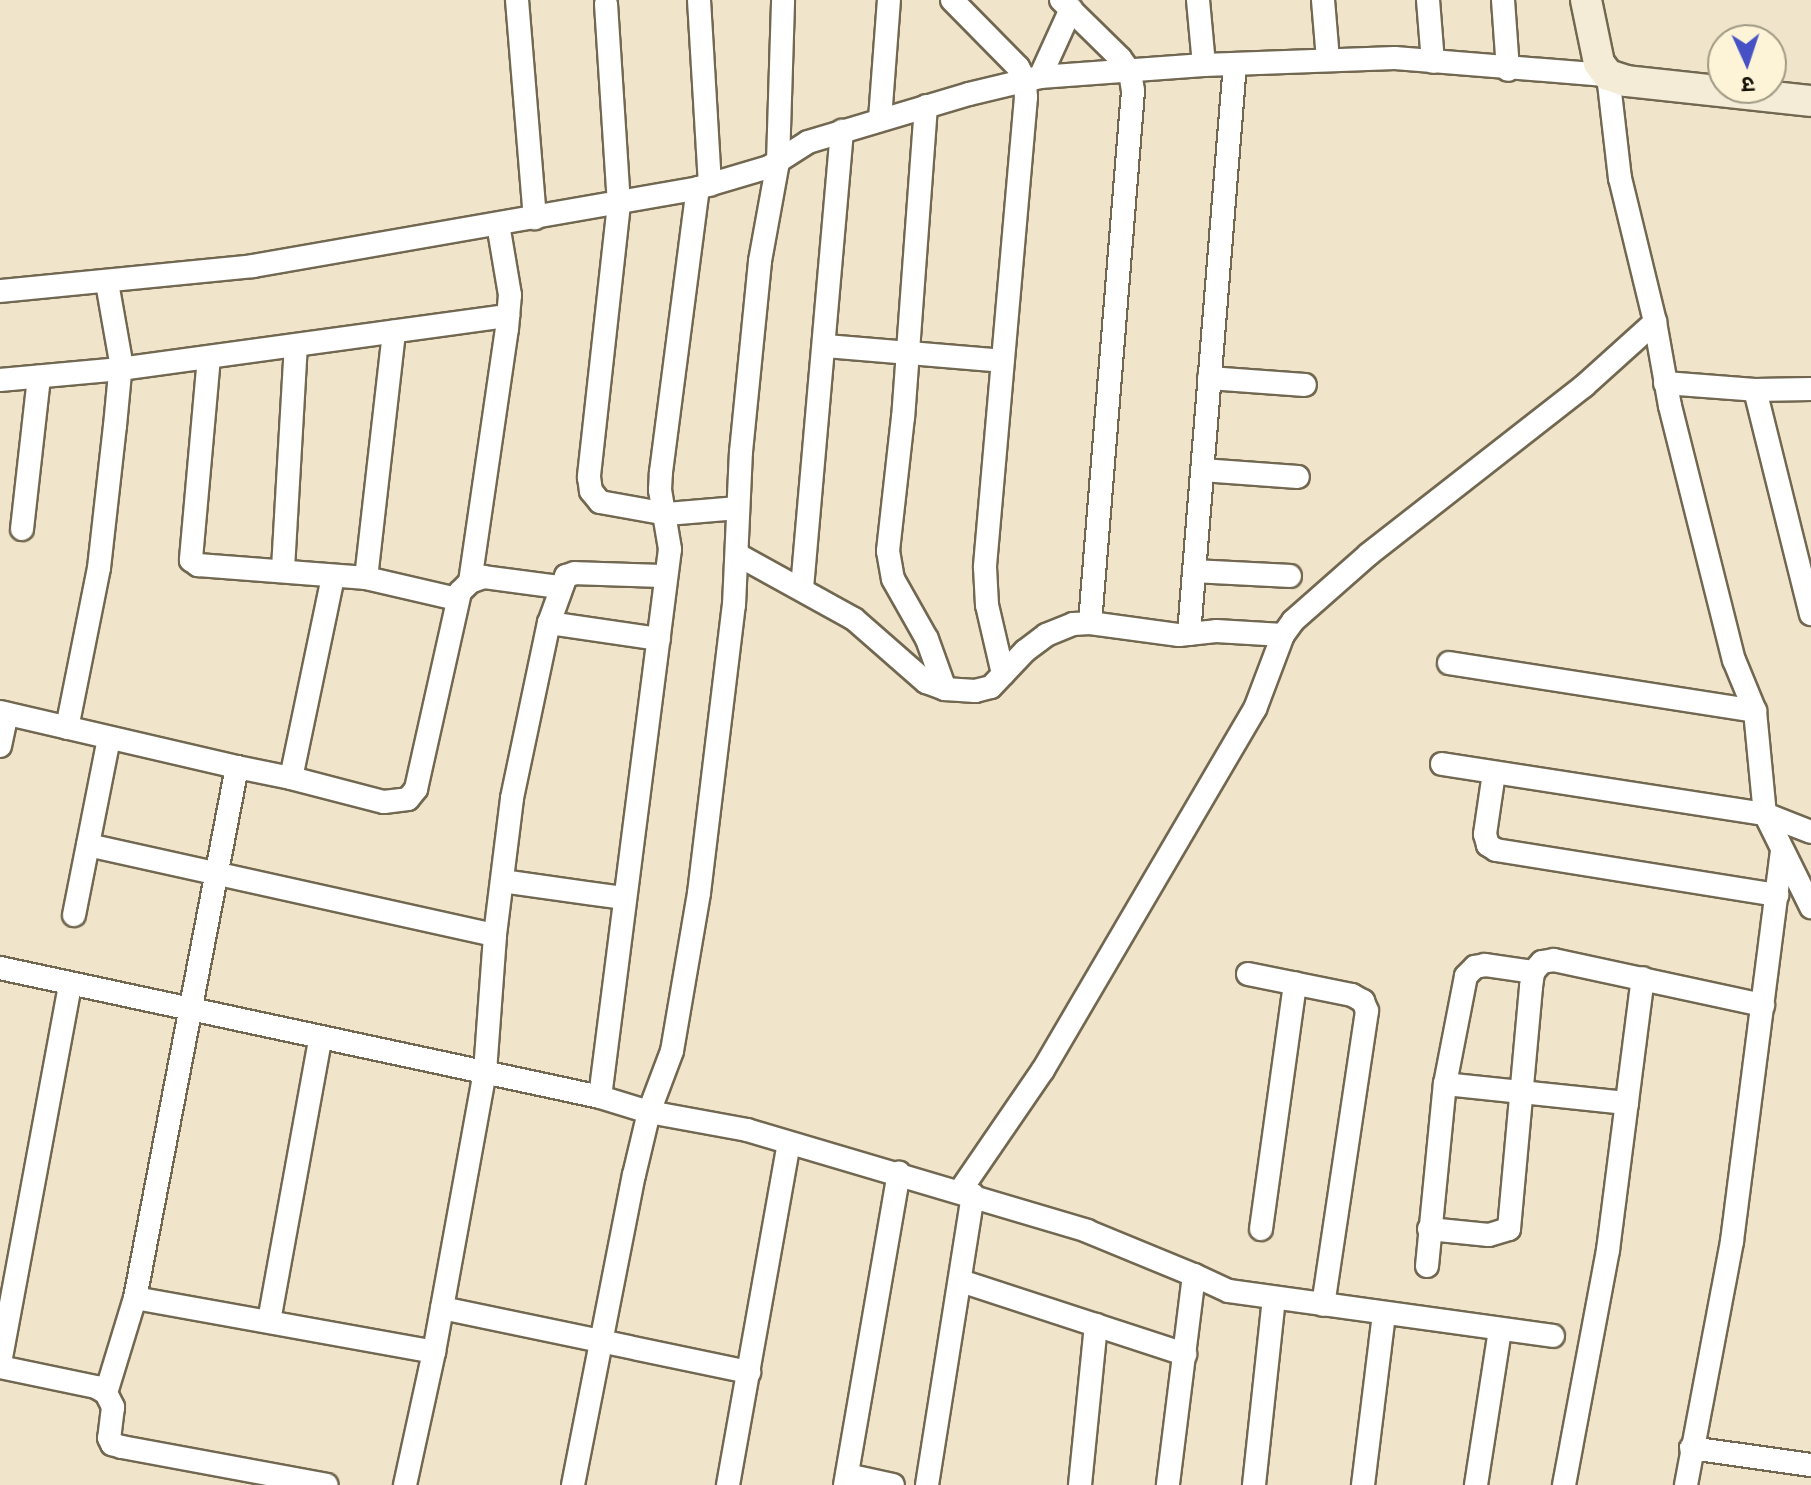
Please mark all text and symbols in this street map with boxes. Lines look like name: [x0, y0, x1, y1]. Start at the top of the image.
north arrow: [1707, 24, 1787, 104]
text: उ: [1741, 71, 1755, 101]

